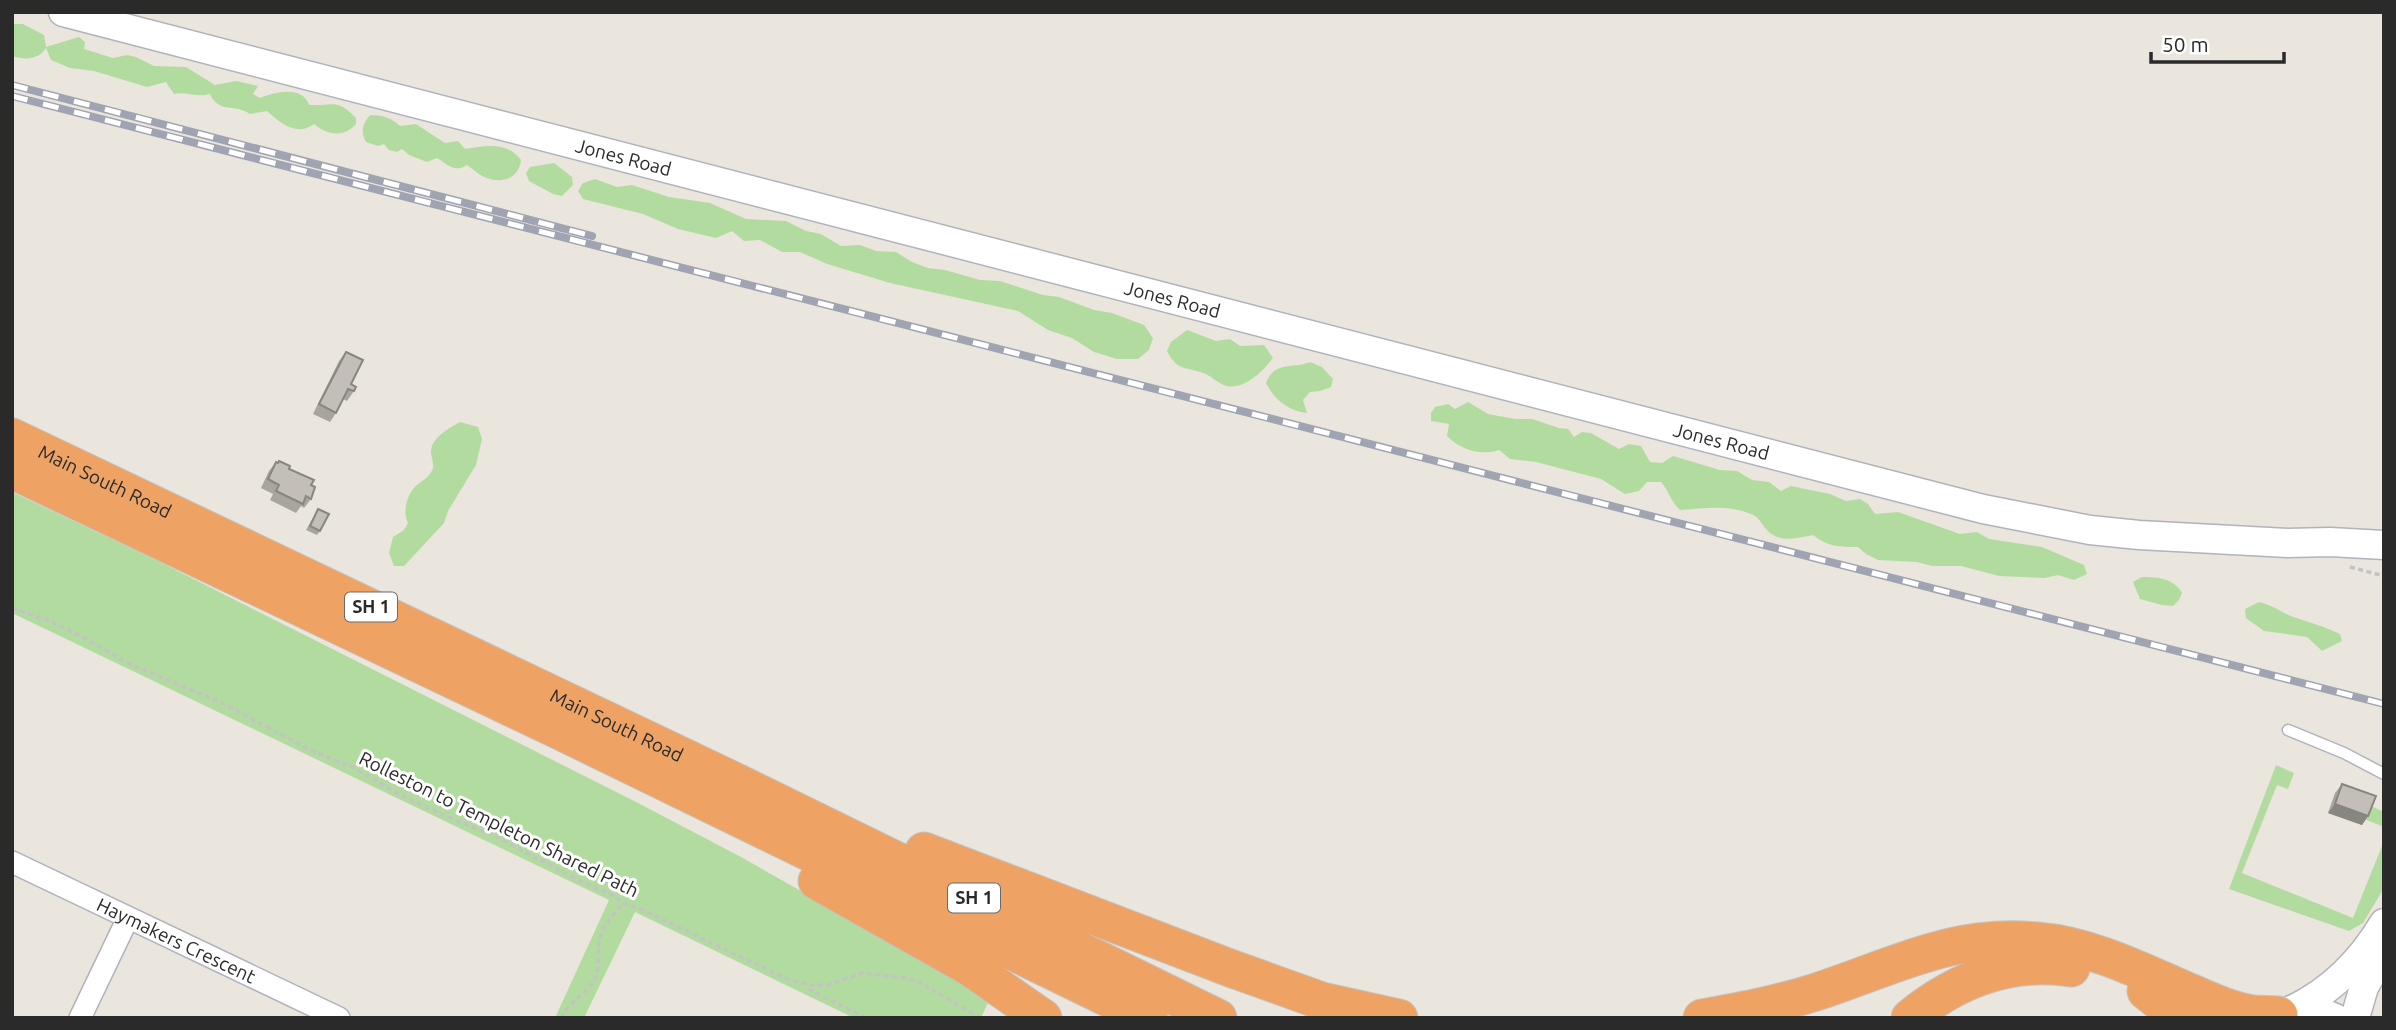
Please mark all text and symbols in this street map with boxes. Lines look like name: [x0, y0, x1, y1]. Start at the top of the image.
scale bar: [2151, 21, 2284, 65]
text: 50 m: [2162, 32, 2209, 56]
street label: Jones Road: [573, 134, 674, 180]
street label: Jones Road: [1122, 276, 1223, 322]
street label: Jones Road: [1671, 418, 1772, 464]
street label: Main South Road: [35, 440, 175, 522]
road number: SH 1: [345, 592, 397, 622]
street label: Main South Road: [547, 684, 687, 766]
street label: Rolleston to Templeton Shared Path: [356, 747, 642, 901]
road number: SH 1: [948, 884, 1000, 912]
street label: Haymakers Crescent: [93, 893, 260, 988]

